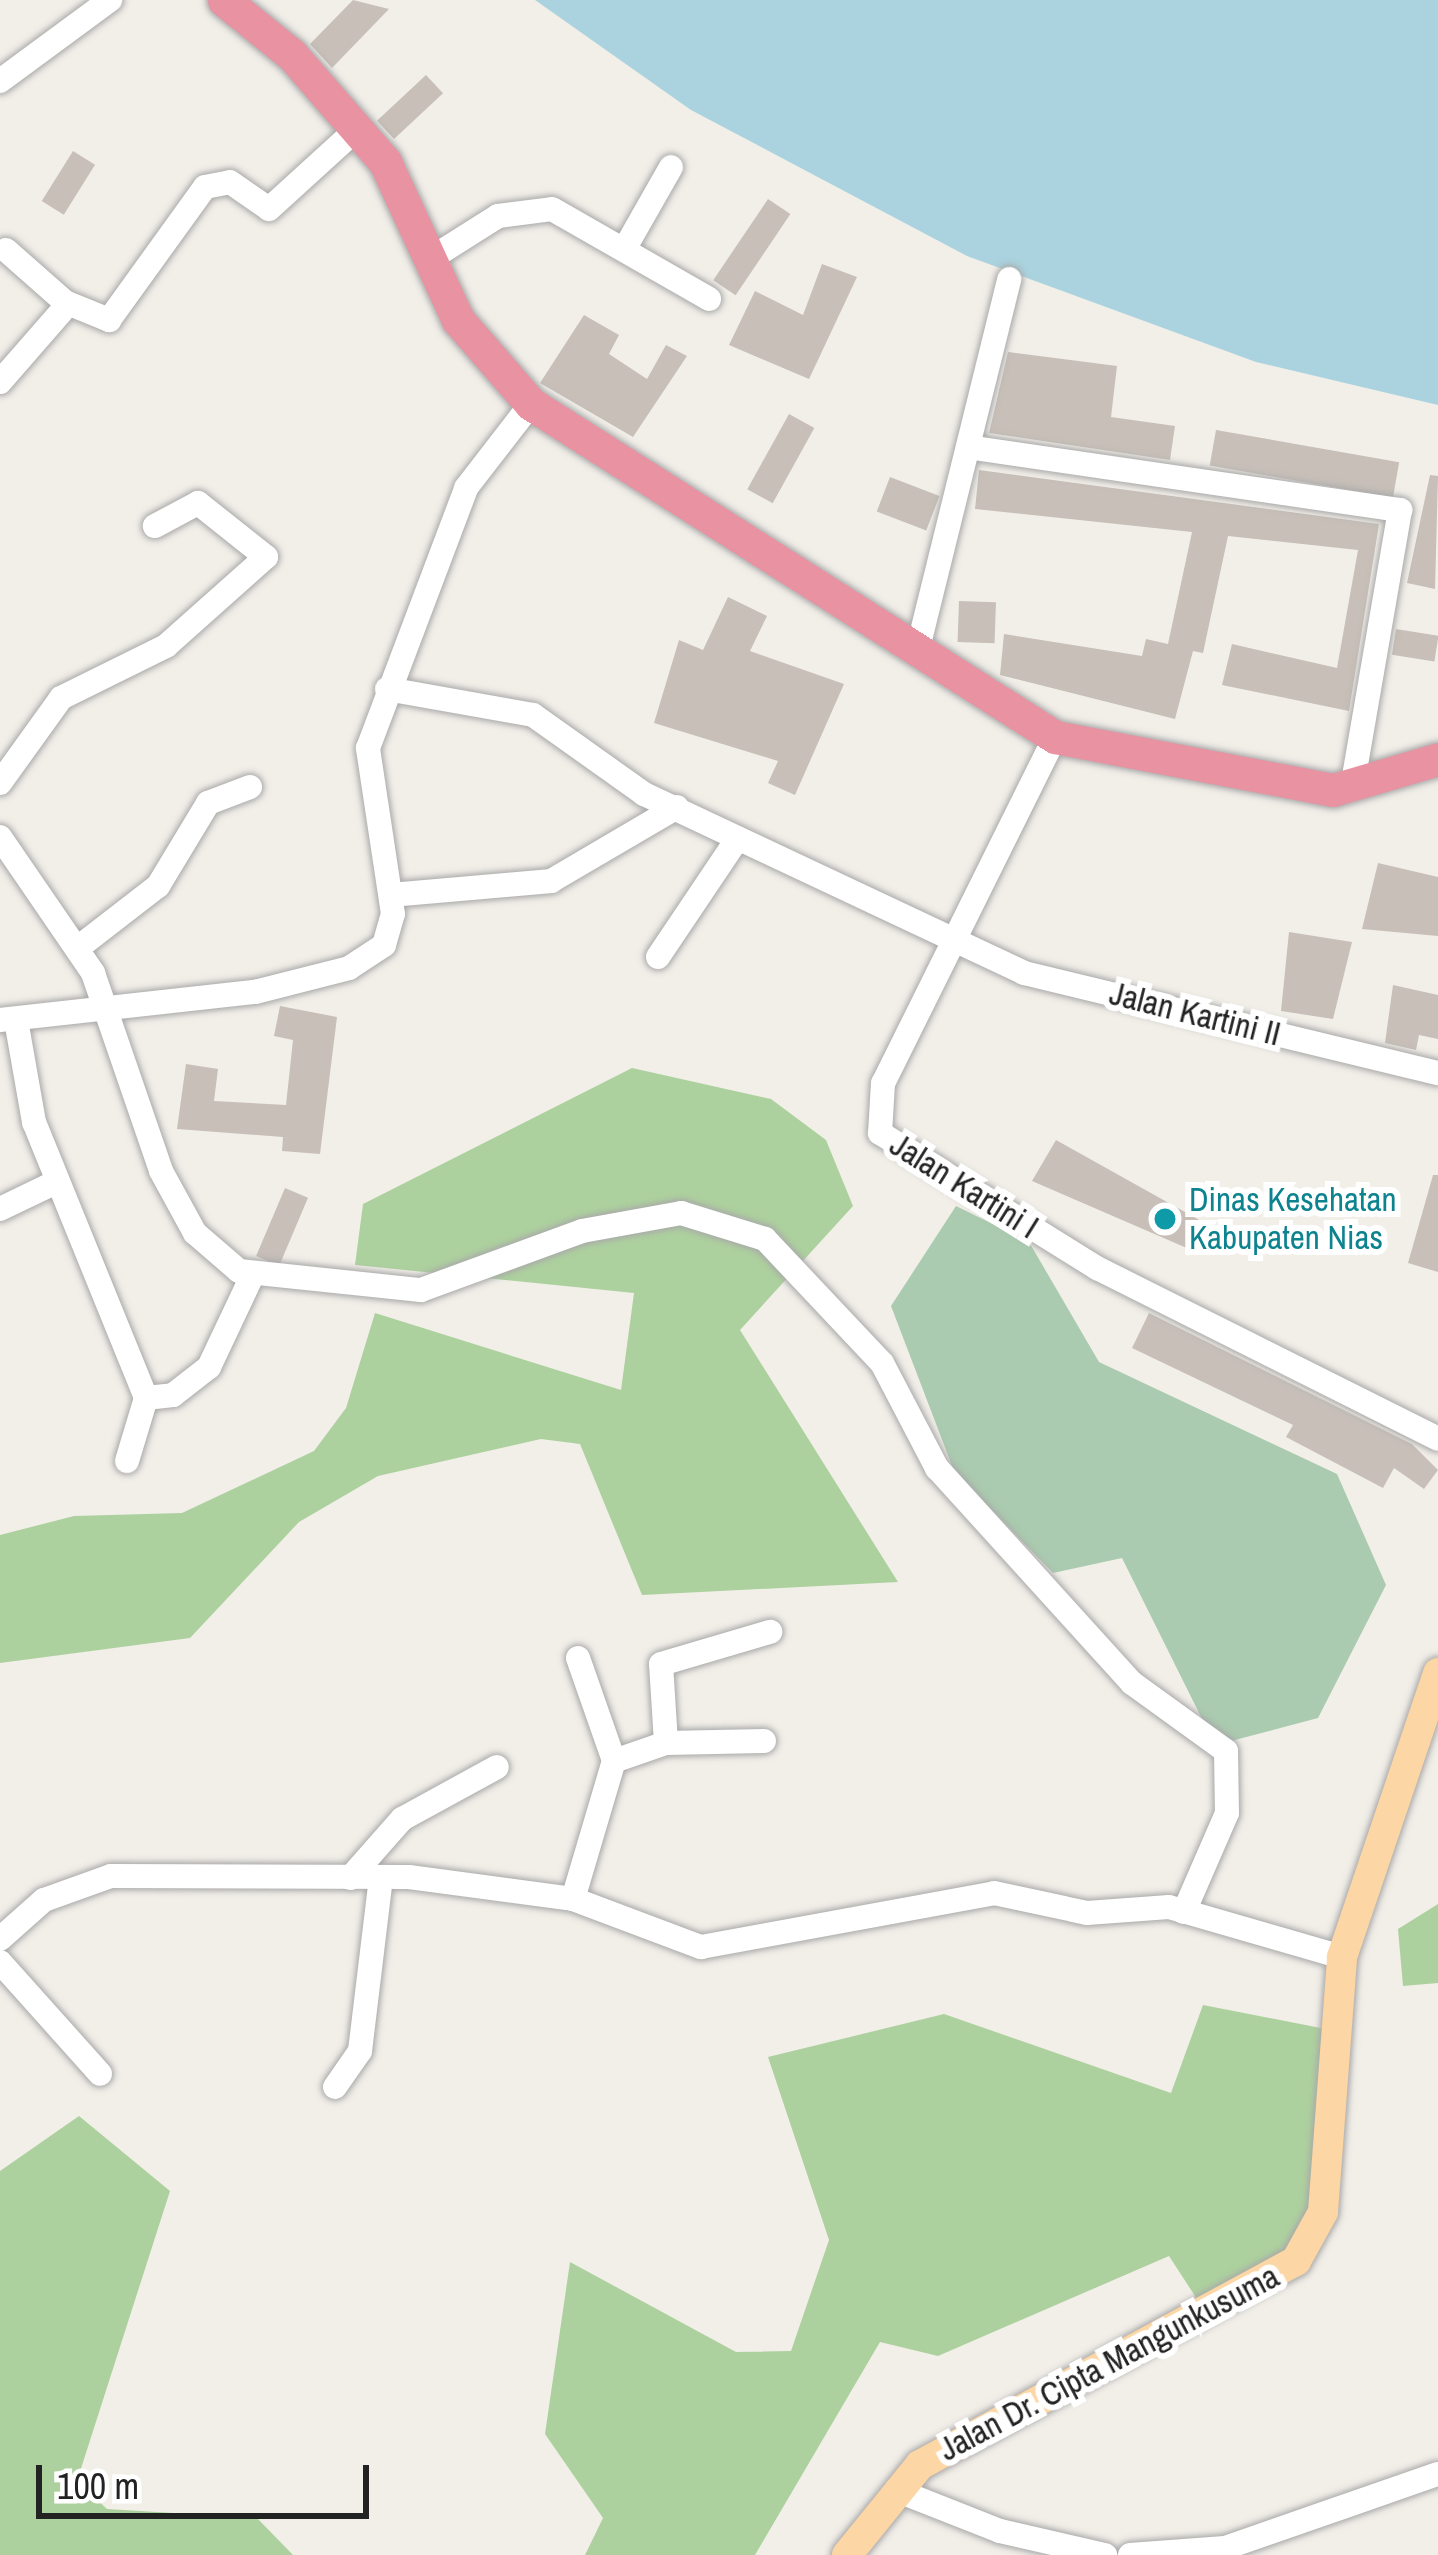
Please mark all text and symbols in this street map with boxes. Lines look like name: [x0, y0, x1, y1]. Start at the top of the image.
street label: Jalan Kartini II: [1106, 974, 1284, 1054]
street label: Jalan Kartini I: [883, 1125, 1045, 1247]
place label: Dinas Kesehatan Kabupaten Nias: [1189, 1180, 1397, 1258]
marker: Dinas Kesehatan Kabupaten Nias: [1152, 1206, 1178, 1232]
street label: Jalan Dr. Cipta Mangunkusuma: [932, 2257, 1286, 2469]
scale bar: [42, 2441, 375, 2515]
text: 100 m: [57, 2462, 139, 2510]

